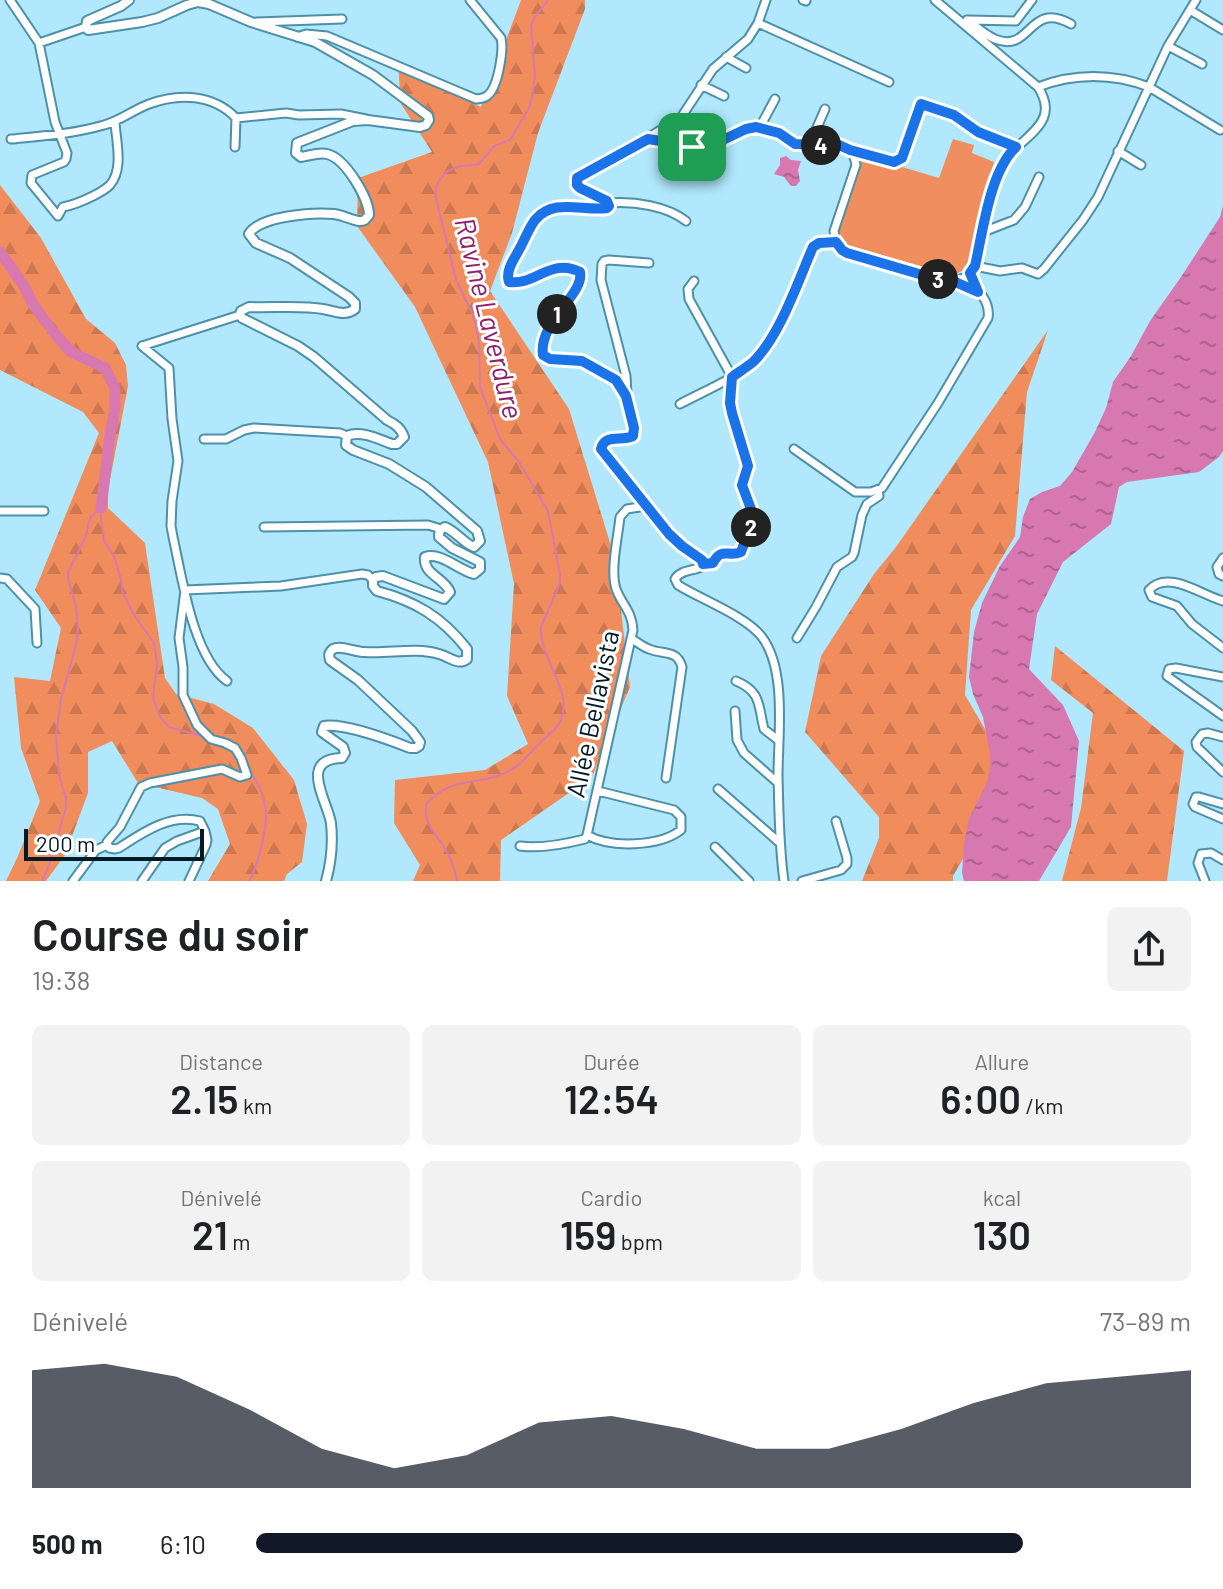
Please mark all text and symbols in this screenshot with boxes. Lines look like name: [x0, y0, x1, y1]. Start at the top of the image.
pin: [658, 113, 726, 181]
icon: arrive: [670, 125, 714, 169]
pin: 4: [801, 125, 841, 165]
text: 4: [814, 132, 828, 158]
water label: Ravine Laverdure: [449, 214, 531, 422]
pin: 3: [918, 259, 958, 299]
text: 3: [932, 266, 944, 292]
pin: 1: [537, 294, 577, 334]
text: 1: [553, 301, 561, 327]
pin: 2: [731, 507, 771, 547]
text: 2: [745, 514, 757, 540]
street label: Allée Bellavista: [559, 627, 624, 800]
scale bar: [24, 825, 204, 861]
text: 200 m: [36, 830, 95, 856]
text: Course du soir: [32, 907, 309, 960]
button: share: [1107, 907, 1191, 991]
text: 19:38: [32, 964, 90, 995]
text: Distance: [179, 1048, 263, 1074]
text: Durée: [583, 1048, 640, 1074]
text: Allure: [974, 1048, 1029, 1074]
text: 2.15: [170, 1074, 238, 1122]
text: 12:54: [564, 1074, 659, 1122]
text: 6:00: [940, 1074, 1021, 1122]
text: km: [238, 1092, 272, 1118]
text: /km: [1021, 1092, 1063, 1118]
text: Dénivelé: [180, 1184, 262, 1210]
text: Cardio: [581, 1184, 642, 1210]
text: kcal: [983, 1184, 1021, 1210]
text: 21: [192, 1210, 228, 1258]
text: 159: [560, 1210, 616, 1258]
text: 130: [973, 1210, 1031, 1258]
text: m: [228, 1228, 250, 1254]
text: bpm: [616, 1228, 663, 1254]
text: Dénivelé: [32, 1305, 128, 1336]
text: 73–89 m: [1100, 1305, 1191, 1336]
text: 500 m: [32, 1528, 103, 1559]
text: 6:10: [160, 1528, 206, 1559]

